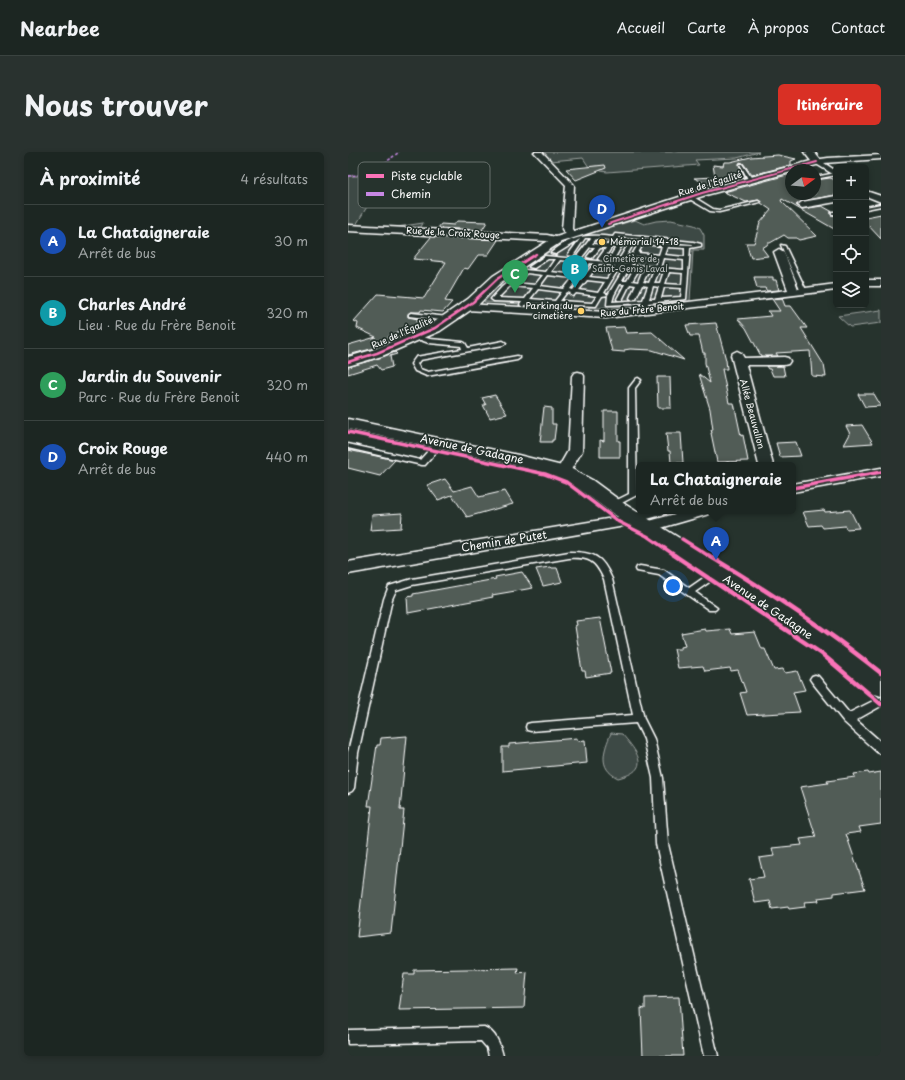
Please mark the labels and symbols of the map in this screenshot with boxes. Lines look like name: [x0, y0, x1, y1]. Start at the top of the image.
legend: [358, 162, 490, 208]
north arrow: [785, 164, 821, 200]
text: Piste cyclable: [391, 167, 462, 184]
street label: Rue de l'Égalité: [676, 167, 743, 199]
text: Chemin: [391, 185, 431, 202]
pin: D: [589, 195, 615, 228]
street label: Rue de la Croix Rouge: [406, 223, 500, 241]
place label: Mémorial 14-18: [610, 234, 679, 248]
marker: Mémorial 14-18: [597, 237, 607, 247]
park label: Cimetière de Saint-Genis Laval: [592, 251, 668, 275]
pin: B: [562, 255, 588, 288]
pin: C: [502, 260, 528, 293]
place label: Parking du cimetière: [526, 298, 573, 322]
street label: Rue du Frère Benoit: [599, 298, 685, 320]
marker: Parking du cimetière: [576, 306, 586, 316]
street label: Rue de l'Égalité: [369, 312, 435, 352]
street label: Allée Beauvallon: [737, 377, 769, 451]
street label: Avenue de Gadagne: [419, 429, 525, 468]
street label: Chemin de Putet: [460, 525, 548, 556]
pin: A: [703, 527, 729, 560]
street label: Avenue de Gadagne: [720, 570, 817, 643]
your location: [663, 576, 683, 596]

